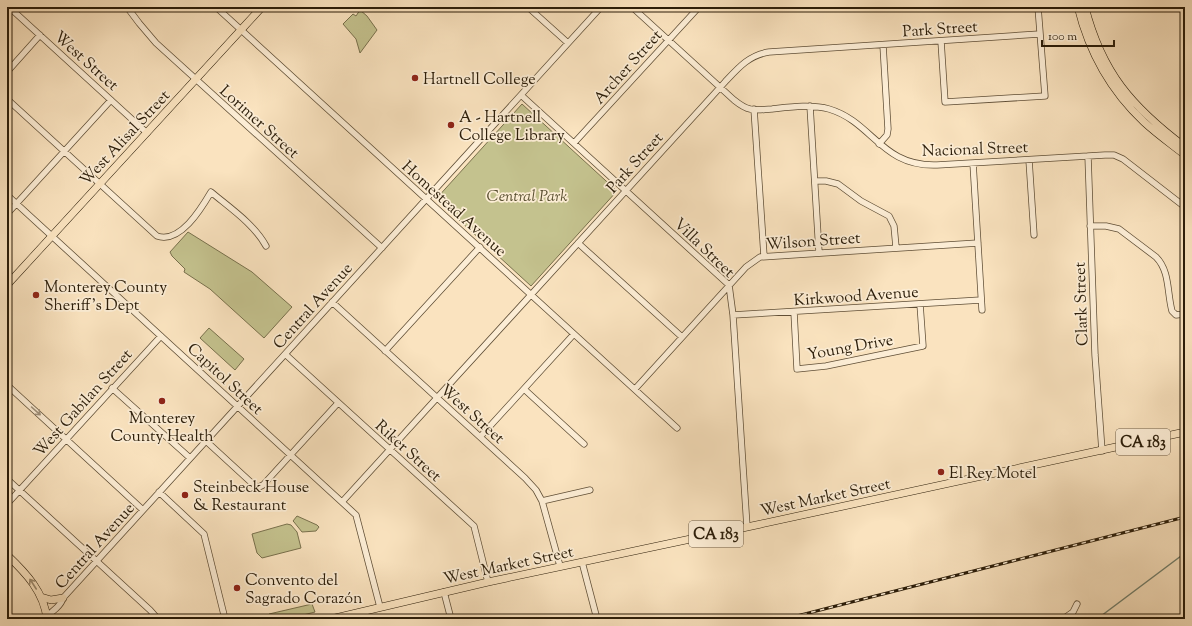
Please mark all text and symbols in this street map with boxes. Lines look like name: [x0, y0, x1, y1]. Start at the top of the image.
street label: Park Street: [902, 16, 979, 45]
scale bar: [1042, 22, 1114, 48]
street label: Archer Street: [589, 25, 669, 110]
street label: West Street: [48, 26, 123, 98]
text: 100 m: [1048, 28, 1077, 46]
place label: Hartnell College: [423, 69, 536, 92]
marker: Hartnell College: [410, 73, 420, 83]
street label: Lorimer Street: [213, 81, 304, 165]
street label: West Alisal Street: [75, 85, 177, 192]
place label: A - Hartnell College Library: [459, 107, 565, 148]
marker: A - Hartnell College Library: [446, 120, 456, 130]
street label: Park Street: [602, 128, 670, 199]
street label: Nacional Street: [922, 137, 1029, 164]
street label: Homestead Avenue: [396, 156, 511, 263]
park label: Central Park: [487, 186, 567, 209]
street label: Villa Street: [667, 214, 740, 284]
street label: Wilson Street: [765, 228, 862, 257]
street label: Central Avenue: [269, 258, 359, 355]
street label: Clark Street: [1070, 261, 1095, 346]
place label: Monterey County Sheriff's Dept: [44, 277, 167, 318]
street label: Kirkwood Avenue: [793, 282, 919, 313]
marker: Monterey County Sheriff's Dept: [31, 290, 41, 300]
street label: Young Drive: [806, 330, 895, 367]
street label: Capitol Street: [181, 338, 268, 422]
street label: West Gabilan Street: [29, 344, 139, 463]
street label: West Street: [434, 379, 509, 451]
marker: Monterey County Health: [157, 396, 167, 406]
one-way arrow: [31, 407, 41, 416]
place label: Monterey County Health: [110, 408, 214, 449]
street label: Riker Street: [369, 416, 446, 488]
road number: CA 183: [1116, 429, 1170, 455]
place label: El Rey Motel: [949, 463, 1037, 486]
marker: El Rey Motel: [936, 467, 946, 477]
street label: West Market Street: [758, 473, 893, 523]
place label: Steinbeck House & Restaurant: [193, 477, 309, 518]
marker: Steinbeck House & Restaurant: [180, 490, 190, 500]
street label: Central Avenue: [51, 498, 141, 595]
road number: CA 183: [689, 521, 743, 547]
street label: West Market Street: [441, 541, 576, 591]
place label: Convento del Sagrado Corazón: [245, 570, 363, 611]
one-way arrow: [29, 578, 37, 589]
marker: Convento del Sagrado Corazón: [232, 583, 242, 593]

